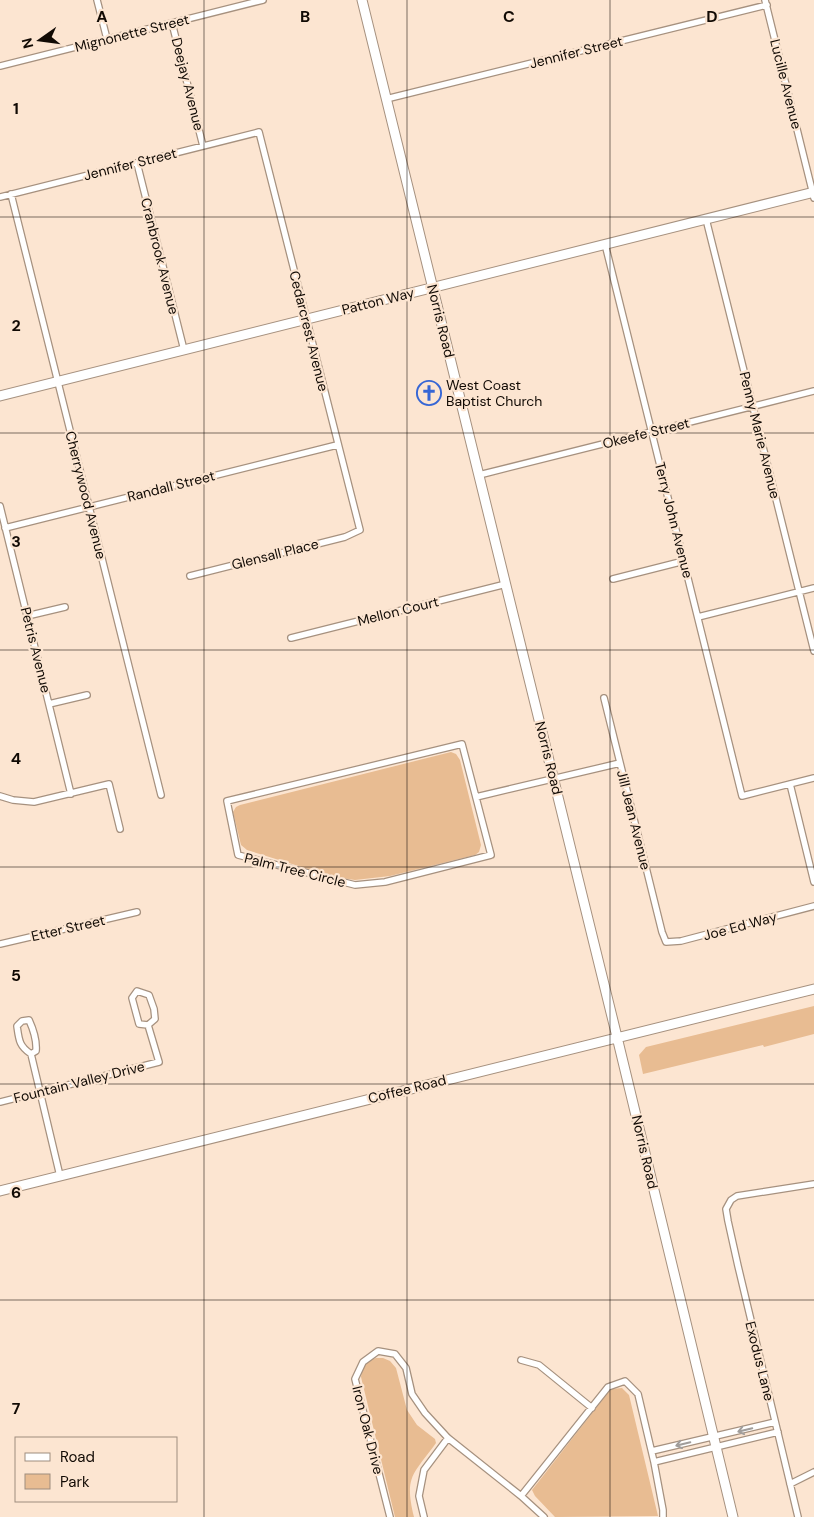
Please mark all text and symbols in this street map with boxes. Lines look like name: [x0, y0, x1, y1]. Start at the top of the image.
text: A: [96, 6, 108, 27]
text: B: [300, 6, 310, 27]
text: C: [503, 6, 515, 27]
text: D: [706, 6, 718, 27]
street label: Mignonette Street: [73, 10, 191, 56]
north arrow: [15, 15, 65, 65]
street label: Jennifer Street: [528, 32, 624, 72]
text: N: [17, 36, 37, 50]
street label: Deejay Avenue: [168, 36, 208, 133]
street label: Lucille Avenue: [766, 37, 806, 131]
text: 1: [13, 98, 19, 119]
street label: Jennifer Street: [82, 144, 178, 184]
street label: Cranbrook Avenue: [137, 196, 183, 316]
street label: Cedarcrest Avenue: [285, 269, 333, 393]
street label: Norris Road: [423, 282, 459, 360]
street label: Patton Way: [340, 283, 416, 319]
text: 2: [11, 315, 21, 336]
street label: Penny Marie Avenue: [736, 370, 784, 500]
place label: West Coast Baptist Church: [446, 376, 542, 410]
church icon: West Coast Baptist Church: [416, 380, 442, 406]
street label: Okeefe Street: [601, 413, 691, 453]
street label: Cherrywood Avenue: [61, 429, 111, 561]
street label: Terry John Avenue: [651, 460, 697, 580]
street label: Randall Street: [125, 466, 217, 506]
text: 3: [11, 531, 21, 552]
street label: Glensall Place: [230, 534, 320, 574]
street label: Mellon Court: [356, 592, 440, 630]
street label: Petris Avenue: [17, 605, 55, 695]
street label: Norris Road: [531, 719, 567, 797]
text: 4: [11, 748, 21, 769]
street label: Jill Jean Avenue: [613, 768, 655, 872]
street label: Palm Tree Circle: [242, 849, 348, 891]
street label: Joe Ed Way: [701, 907, 779, 944]
street label: Etter Street: [29, 911, 107, 945]
text: 5: [11, 965, 21, 986]
street label: Fountain Valley Drive: [12, 1057, 146, 1107]
street label: Coffee Road: [366, 1071, 448, 1107]
street label: Norris Road: [628, 1113, 662, 1191]
text: 6: [11, 1182, 21, 1203]
street label: Exodus Lane: [741, 1319, 779, 1403]
street label: Iron Oak Drive: [348, 1384, 388, 1476]
text: 7: [12, 1398, 21, 1419]
one-way arrow: [737, 1426, 753, 1435]
legend: [15, 1437, 178, 1502]
one-way arrow: [675, 1440, 691, 1449]
text: Road: [60, 1447, 95, 1467]
text: Park: [60, 1472, 90, 1492]

